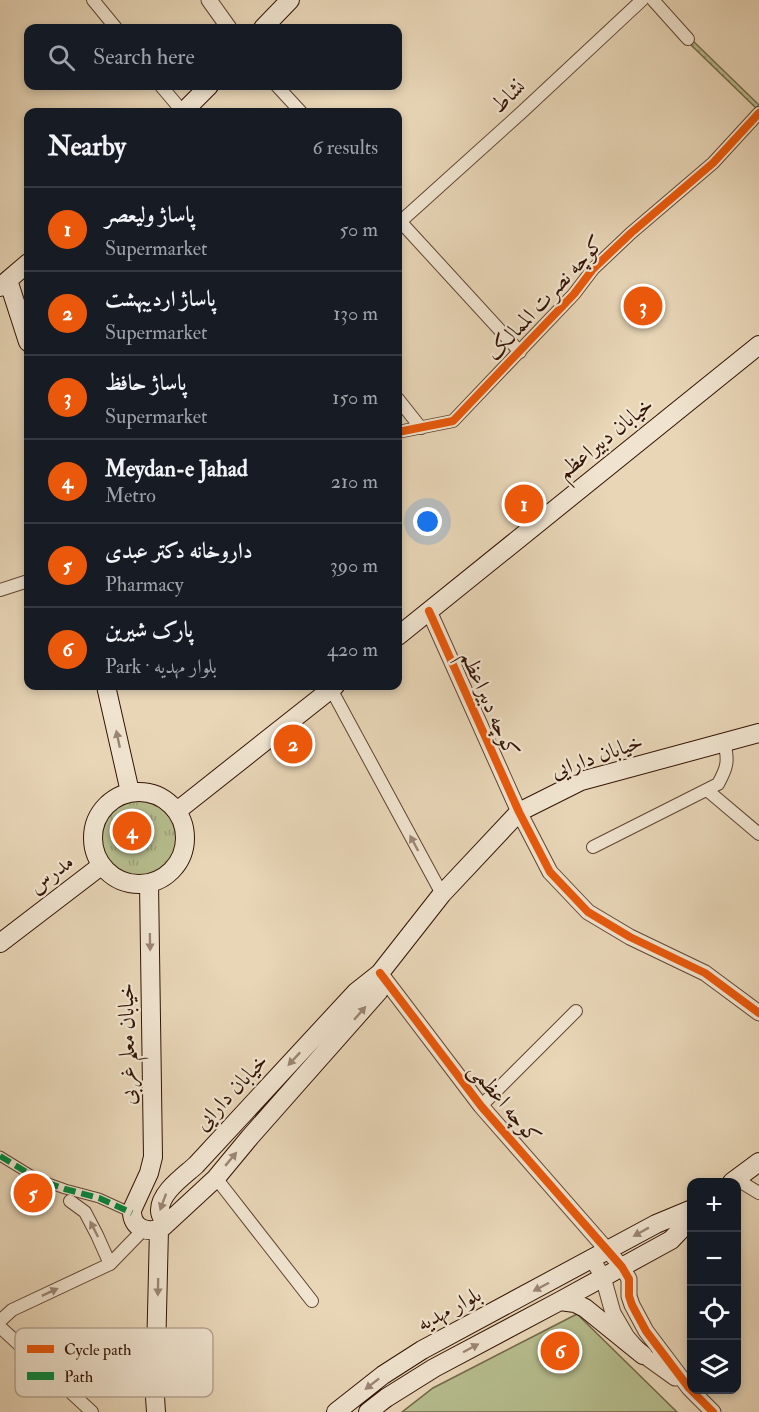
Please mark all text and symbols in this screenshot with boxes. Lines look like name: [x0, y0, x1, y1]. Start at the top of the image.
search box: [24, 24, 402, 90]
icon: search: [45, 41, 78, 74]
text: Search here: [93, 43, 195, 71]
street label: نشاط: [485, 73, 531, 119]
text: Nearby: [48, 131, 126, 163]
text: 6 results: [312, 135, 378, 160]
text: پاساژ ولیعصر: [105, 201, 195, 229]
text: 1: [64, 217, 71, 242]
text: 50 m: [339, 217, 378, 242]
street label: کوچه نصرت الممالک: [480, 229, 611, 367]
text: Supermarket: [105, 236, 208, 261]
pin: 3: [624, 284, 662, 328]
text: پاساژ اردیبهشت: [105, 285, 216, 313]
text: 2: [62, 301, 73, 326]
text: 130 m: [333, 301, 378, 326]
text: Supermarket: [105, 320, 208, 345]
text: پاساژ حافظ: [105, 369, 187, 397]
text: 3: [64, 385, 71, 410]
text: 150 m: [332, 385, 378, 410]
street label: خیابان دبیراعظم: [551, 391, 663, 490]
text: Supermarket: [105, 404, 208, 429]
text: Meydan-e Jahad: [105, 455, 248, 483]
text: 4: [62, 469, 73, 494]
text: 210 m: [331, 469, 378, 494]
pin: 1: [504, 482, 544, 526]
text: Metro: [105, 483, 156, 508]
your location: [413, 507, 442, 536]
text: داروخانه دکتر عبدی: [105, 537, 253, 565]
text: 5: [63, 553, 72, 578]
text: 390 m: [330, 553, 378, 578]
text: Pharmacy: [105, 572, 183, 597]
text: پارک شیرین: [105, 616, 193, 644]
text: 6: [62, 637, 73, 662]
text: 420 m: [327, 637, 378, 662]
street label: کوچه دبیراعظم: [449, 646, 526, 764]
text: Park · بلوار مهدیه: [105, 654, 217, 679]
pin: 2: [274, 722, 312, 766]
street label: خیابان دارایی: [547, 727, 647, 786]
one-way arrow: [113, 729, 122, 748]
pin: 4: [112, 808, 152, 854]
one-way arrow: [409, 834, 419, 851]
street label: مدرس: [23, 848, 79, 900]
one-way arrow: [145, 932, 155, 951]
street label: خیابان معلم غربی: [112, 983, 150, 1105]
one-way arrow: [353, 1006, 366, 1021]
street label: خیابان دارایی: [188, 1047, 275, 1137]
one-way arrow: [287, 1051, 301, 1066]
street label: کوچه اعظمی: [462, 1056, 547, 1151]
one-way arrow: [225, 1151, 238, 1167]
pin: 5: [14, 1170, 52, 1216]
map controls: [687, 1178, 741, 1394]
button: +: [687, 1178, 741, 1232]
one-way arrow: [158, 1193, 168, 1211]
one-way arrow: [89, 1221, 99, 1238]
one-way arrow: [632, 1227, 649, 1237]
button: −: [687, 1232, 741, 1286]
one-way arrow: [153, 1278, 163, 1297]
street label: بلوار مهدیه: [412, 1280, 486, 1338]
one-way arrow: [532, 1282, 549, 1292]
button: locate: [687, 1286, 741, 1340]
one-way arrow: [42, 1287, 59, 1296]
legend: [15, 1328, 213, 1397]
pin: 6: [540, 1328, 580, 1374]
text: Cycle path: [64, 1340, 132, 1361]
button: layers: [687, 1340, 741, 1394]
one-way arrow: [463, 1343, 480, 1353]
text: Path: [64, 1367, 94, 1387]
one-way arrow: [364, 1377, 380, 1390]

